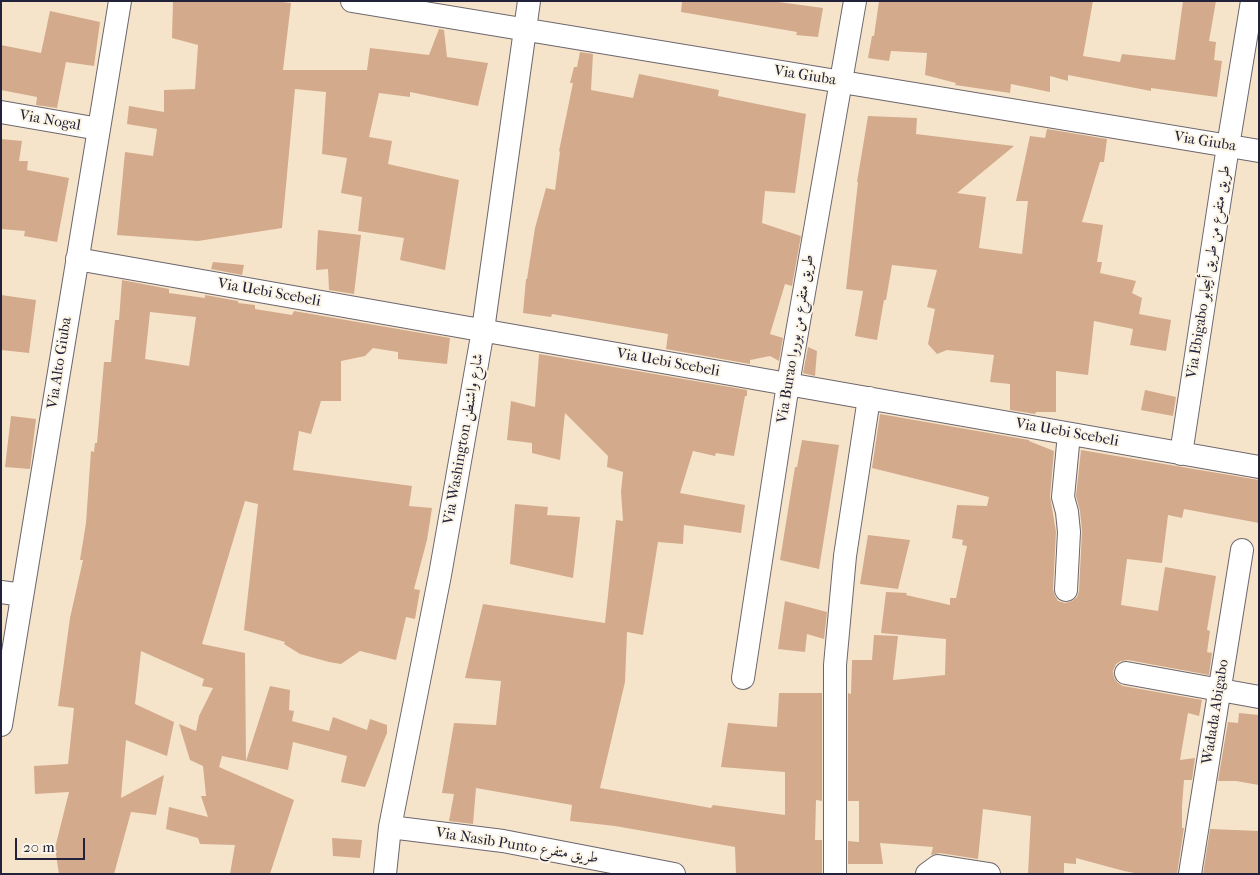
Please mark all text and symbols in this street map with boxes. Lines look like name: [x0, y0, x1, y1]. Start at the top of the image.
street label: Via Giuba: [773, 62, 837, 90]
street label: Via Nogal: [18, 107, 82, 135]
street label: Via Giuba: [1173, 128, 1237, 156]
street label: Via Ebigabo طريق متفرع من طريق أبيجابو: [1183, 164, 1235, 380]
street label: Via Burao طريق متفرع من بوروا: [774, 253, 818, 425]
street label: Via Uebi Scebeli: [216, 275, 322, 311]
street label: Via Alto Giuba: [44, 316, 76, 410]
street label: Via Uebi Scebeli: [615, 345, 721, 381]
street label: Via Washington شارع واشنطن: [440, 352, 488, 526]
street label: Via Uebi Scebeli: [1014, 415, 1120, 451]
street label: Wadada Abigabo: [1199, 658, 1233, 766]
street label: Via Nasib Punto طريق متفرع: [434, 824, 600, 868]
scale bar: [18, 828, 88, 860]
text: 20 m: [23, 838, 55, 856]

